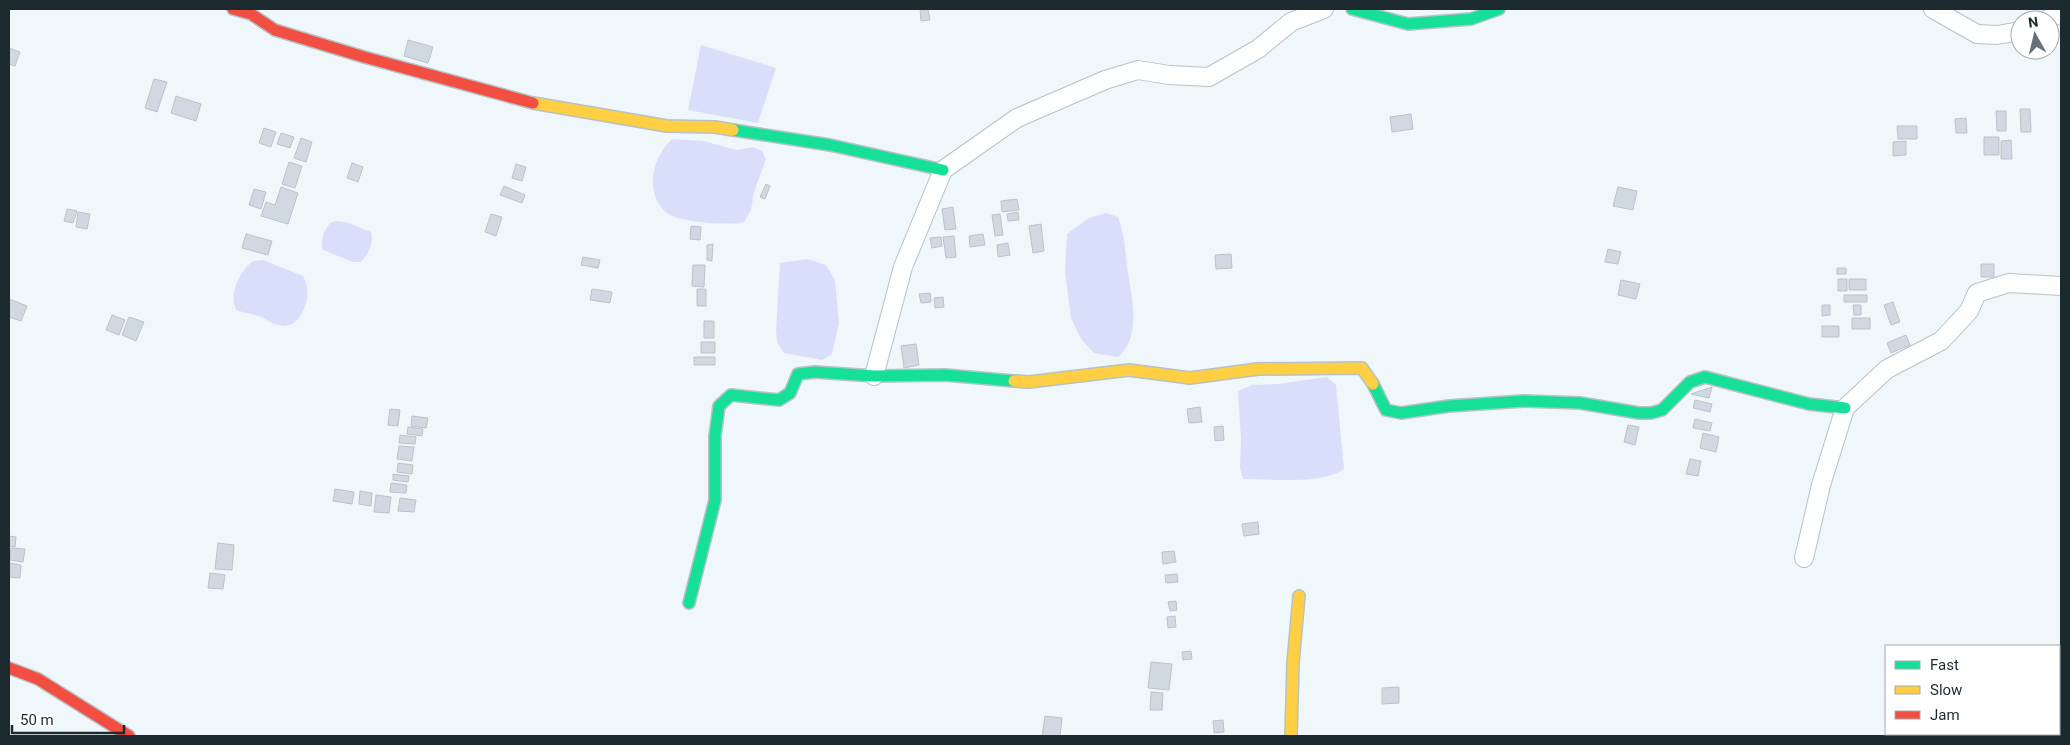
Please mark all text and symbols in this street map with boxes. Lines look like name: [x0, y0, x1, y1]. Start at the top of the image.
north arrow: [2010, 10, 2060, 60]
text: N: [2027, 14, 2039, 31]
legend: [1885, 645, 2060, 735]
text: Fast: [1930, 656, 1959, 674]
text: Slow: [1930, 681, 1962, 699]
scale bar: [12, 702, 125, 734]
text: Jam: [1930, 706, 1960, 724]
text: 50 m: [20, 711, 54, 729]

